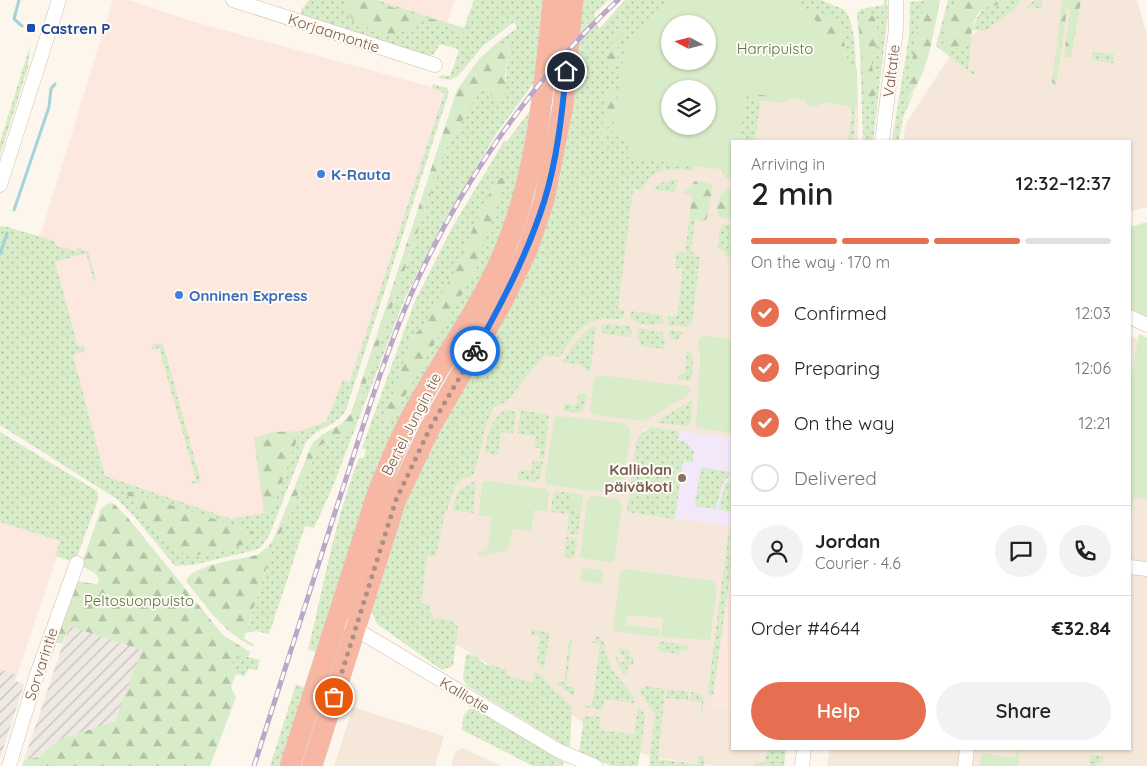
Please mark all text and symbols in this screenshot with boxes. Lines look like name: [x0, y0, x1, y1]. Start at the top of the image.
street label: Korjaamontie: [286, 9, 382, 57]
north arrow: [661, 15, 716, 70]
map controls: [661, 15, 716, 135]
place label: Castren P: [41, 19, 110, 38]
marker: Castren P: [25, 22, 37, 34]
park label: Harripuisto: [737, 39, 813, 58]
street label: Valtatie: [878, 43, 904, 99]
pin: [545, 50, 587, 92]
icon: home: [552, 57, 580, 85]
button: layers: [661, 80, 716, 135]
text: Arriving in: [751, 154, 825, 174]
place label: K-Rauta: [331, 165, 391, 184]
marker: K-Rauta: [315, 168, 327, 180]
text: 12:32–12:37: [1016, 171, 1111, 195]
text: 2 min: [751, 173, 834, 213]
text: On the way · 170 m: [751, 252, 890, 272]
place label: Onninen Express: [189, 286, 308, 305]
marker: Onninen Express: [173, 289, 185, 301]
icon: check: [751, 299, 779, 327]
text: Confirmed: [794, 301, 887, 325]
text: 12:03: [1075, 303, 1111, 323]
courier: [450, 326, 500, 376]
icon: bike: [461, 337, 489, 365]
icon: check: [751, 354, 779, 382]
text: Preparing: [794, 356, 880, 380]
text: 12:06: [1075, 358, 1111, 378]
street label: Bertel Jungin tie: [377, 369, 445, 479]
icon: check: [751, 409, 779, 437]
text: On the way: [794, 411, 895, 435]
text: 12:21: [1078, 413, 1111, 433]
place label: Kalliolan päiväkoti: [605, 460, 672, 496]
text: Delivered: [794, 466, 877, 490]
marker: Kalliolan päiväkoti: [676, 472, 688, 484]
button: person: [751, 525, 803, 577]
button: chat: [995, 525, 1047, 577]
button: phone: [1059, 525, 1111, 577]
text: Jordan: [815, 529, 880, 553]
text: Courier · 4.6: [815, 553, 901, 573]
park label: Peltosuonpuisto: [84, 591, 194, 610]
text: Order #4644: [751, 616, 860, 640]
text: €32.84: [1052, 616, 1111, 640]
street label: Sorvarintie: [20, 625, 62, 703]
street label: Kalliotie: [436, 673, 494, 717]
pin: [313, 676, 355, 718]
button: Help: [751, 682, 926, 740]
button: Share: [936, 682, 1111, 740]
icon: bag: [320, 683, 348, 711]

